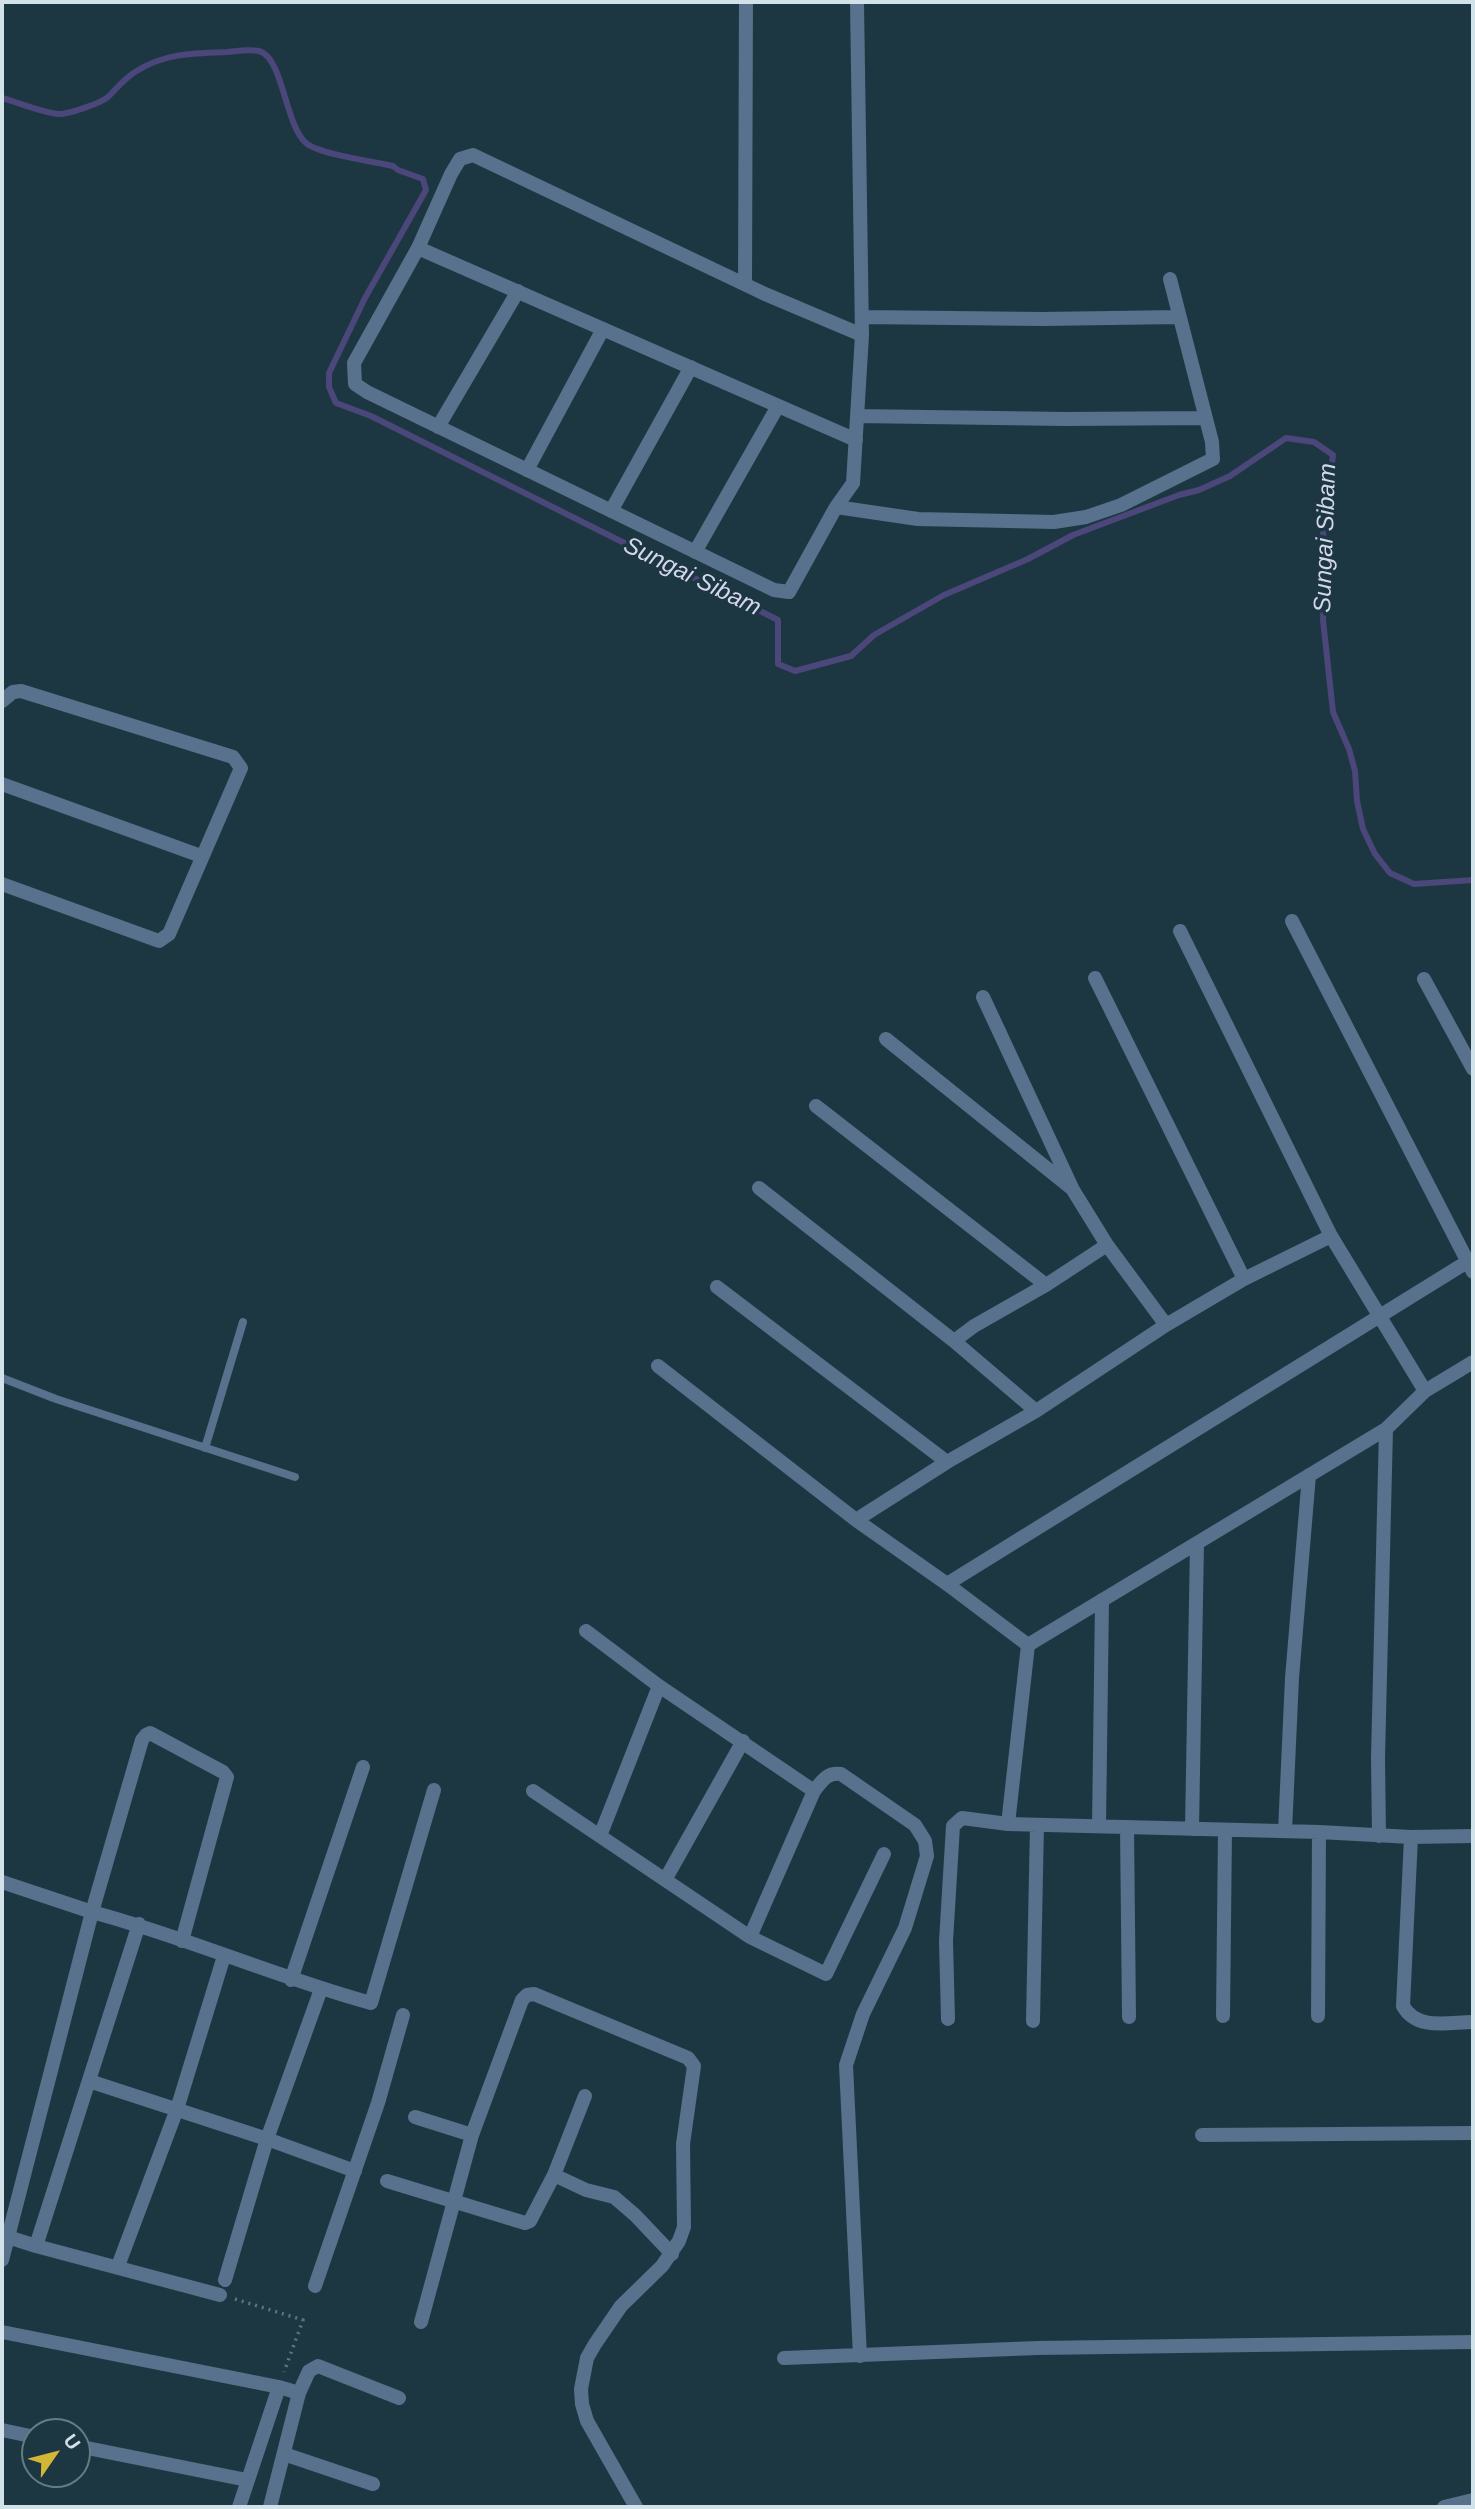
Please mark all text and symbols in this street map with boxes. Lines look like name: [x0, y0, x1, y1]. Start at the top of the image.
water label: Sungai Sibam: [1309, 463, 1343, 613]
water label: Sungai Sibam: [619, 531, 765, 623]
north arrow: [21, 2418, 91, 2488]
text: U: [59, 2430, 85, 2453]

